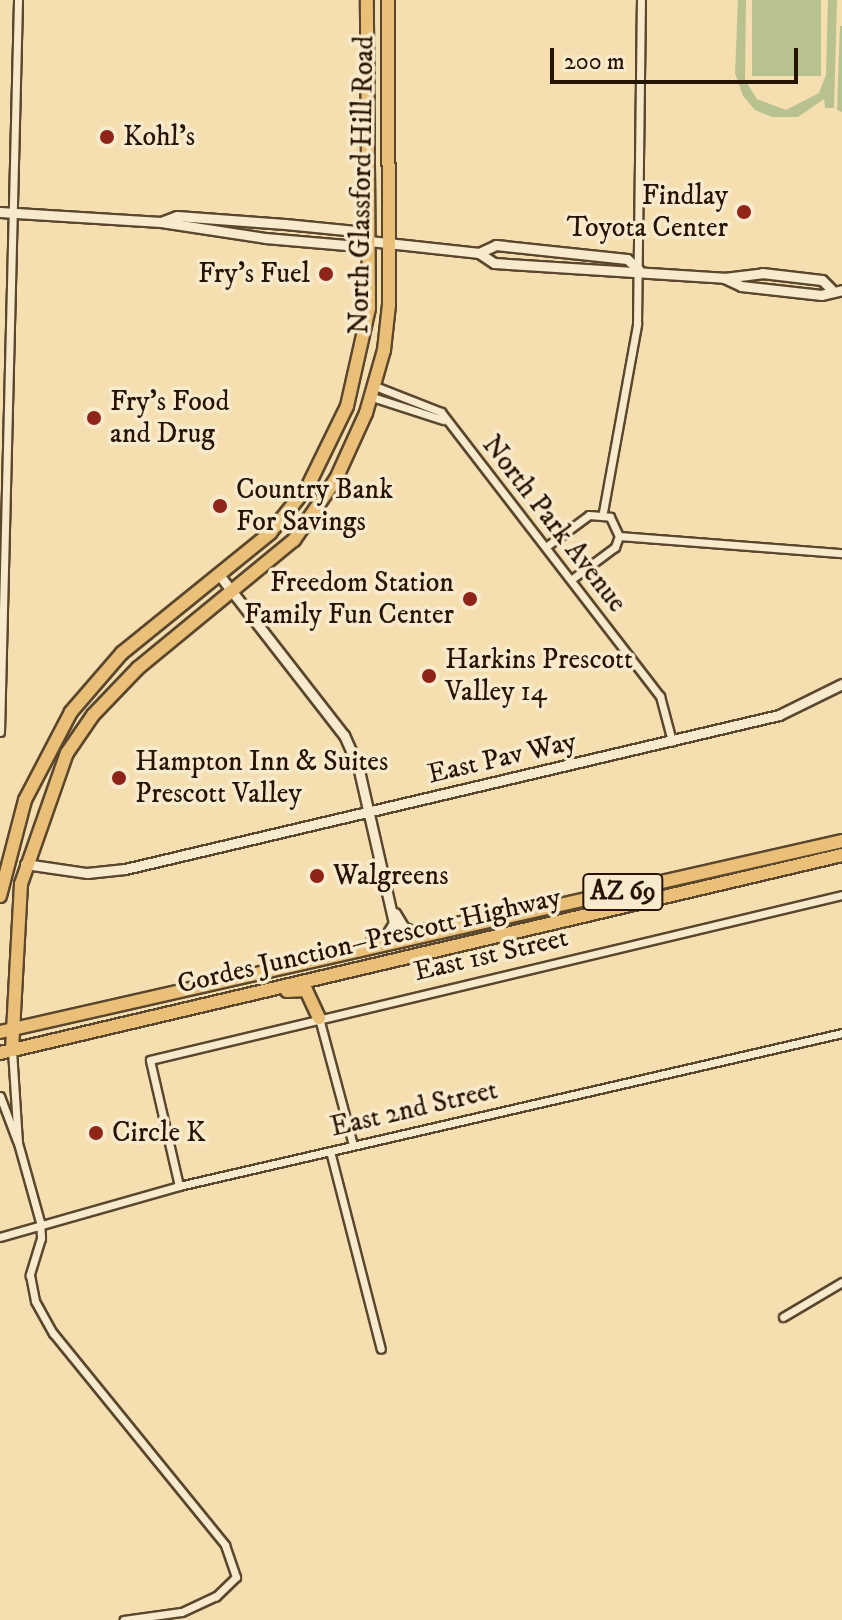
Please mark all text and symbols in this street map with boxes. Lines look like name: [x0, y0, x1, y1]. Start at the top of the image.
scale bar: [554, 32, 802, 82]
street label: North Glassford Hill Road: [343, 35, 381, 335]
text: 200 m: [564, 47, 625, 77]
place label: Kohl's: [123, 120, 195, 154]
marker: Kohl's: [98, 128, 116, 146]
place label: Findlay Toyota Center: [567, 179, 728, 245]
marker: Findlay Toyota Center: [735, 203, 753, 221]
place label: Fry's Fuel: [198, 257, 310, 291]
marker: Fry's Fuel: [317, 265, 335, 283]
place label: Fry's Food and Drug: [110, 385, 229, 451]
marker: Fry's Food and Drug: [85, 409, 103, 427]
street label: North Park Avenue: [475, 429, 633, 619]
place label: Country Bank For Savings: [236, 473, 393, 539]
marker: Country Bank For Savings: [211, 497, 229, 515]
place label: Freedom Station Family Fun Center: [244, 566, 454, 632]
marker: Freedom Station Family Fun Center: [461, 590, 479, 608]
place label: Harkins Prescott Valley 14: [445, 643, 633, 709]
marker: Harkins Prescott Valley 14: [420, 667, 438, 685]
street label: East Pav Way: [424, 725, 580, 791]
place label: Hampton Inn & Suites Prescott Valley: [135, 745, 388, 811]
marker: Hampton Inn & Suites Prescott Valley: [110, 769, 128, 787]
place label: Walgreens: [333, 859, 448, 893]
marker: Walgreens: [308, 867, 326, 885]
road number: AZ 69: [581, 870, 665, 914]
street label: Cordes Junction–Prescott Highway: [174, 881, 564, 1001]
street label: East 1st Street: [411, 921, 571, 989]
street label: East 2nd Street: [327, 1073, 501, 1145]
place label: Circle K: [112, 1116, 206, 1150]
marker: Circle K: [87, 1124, 105, 1142]

